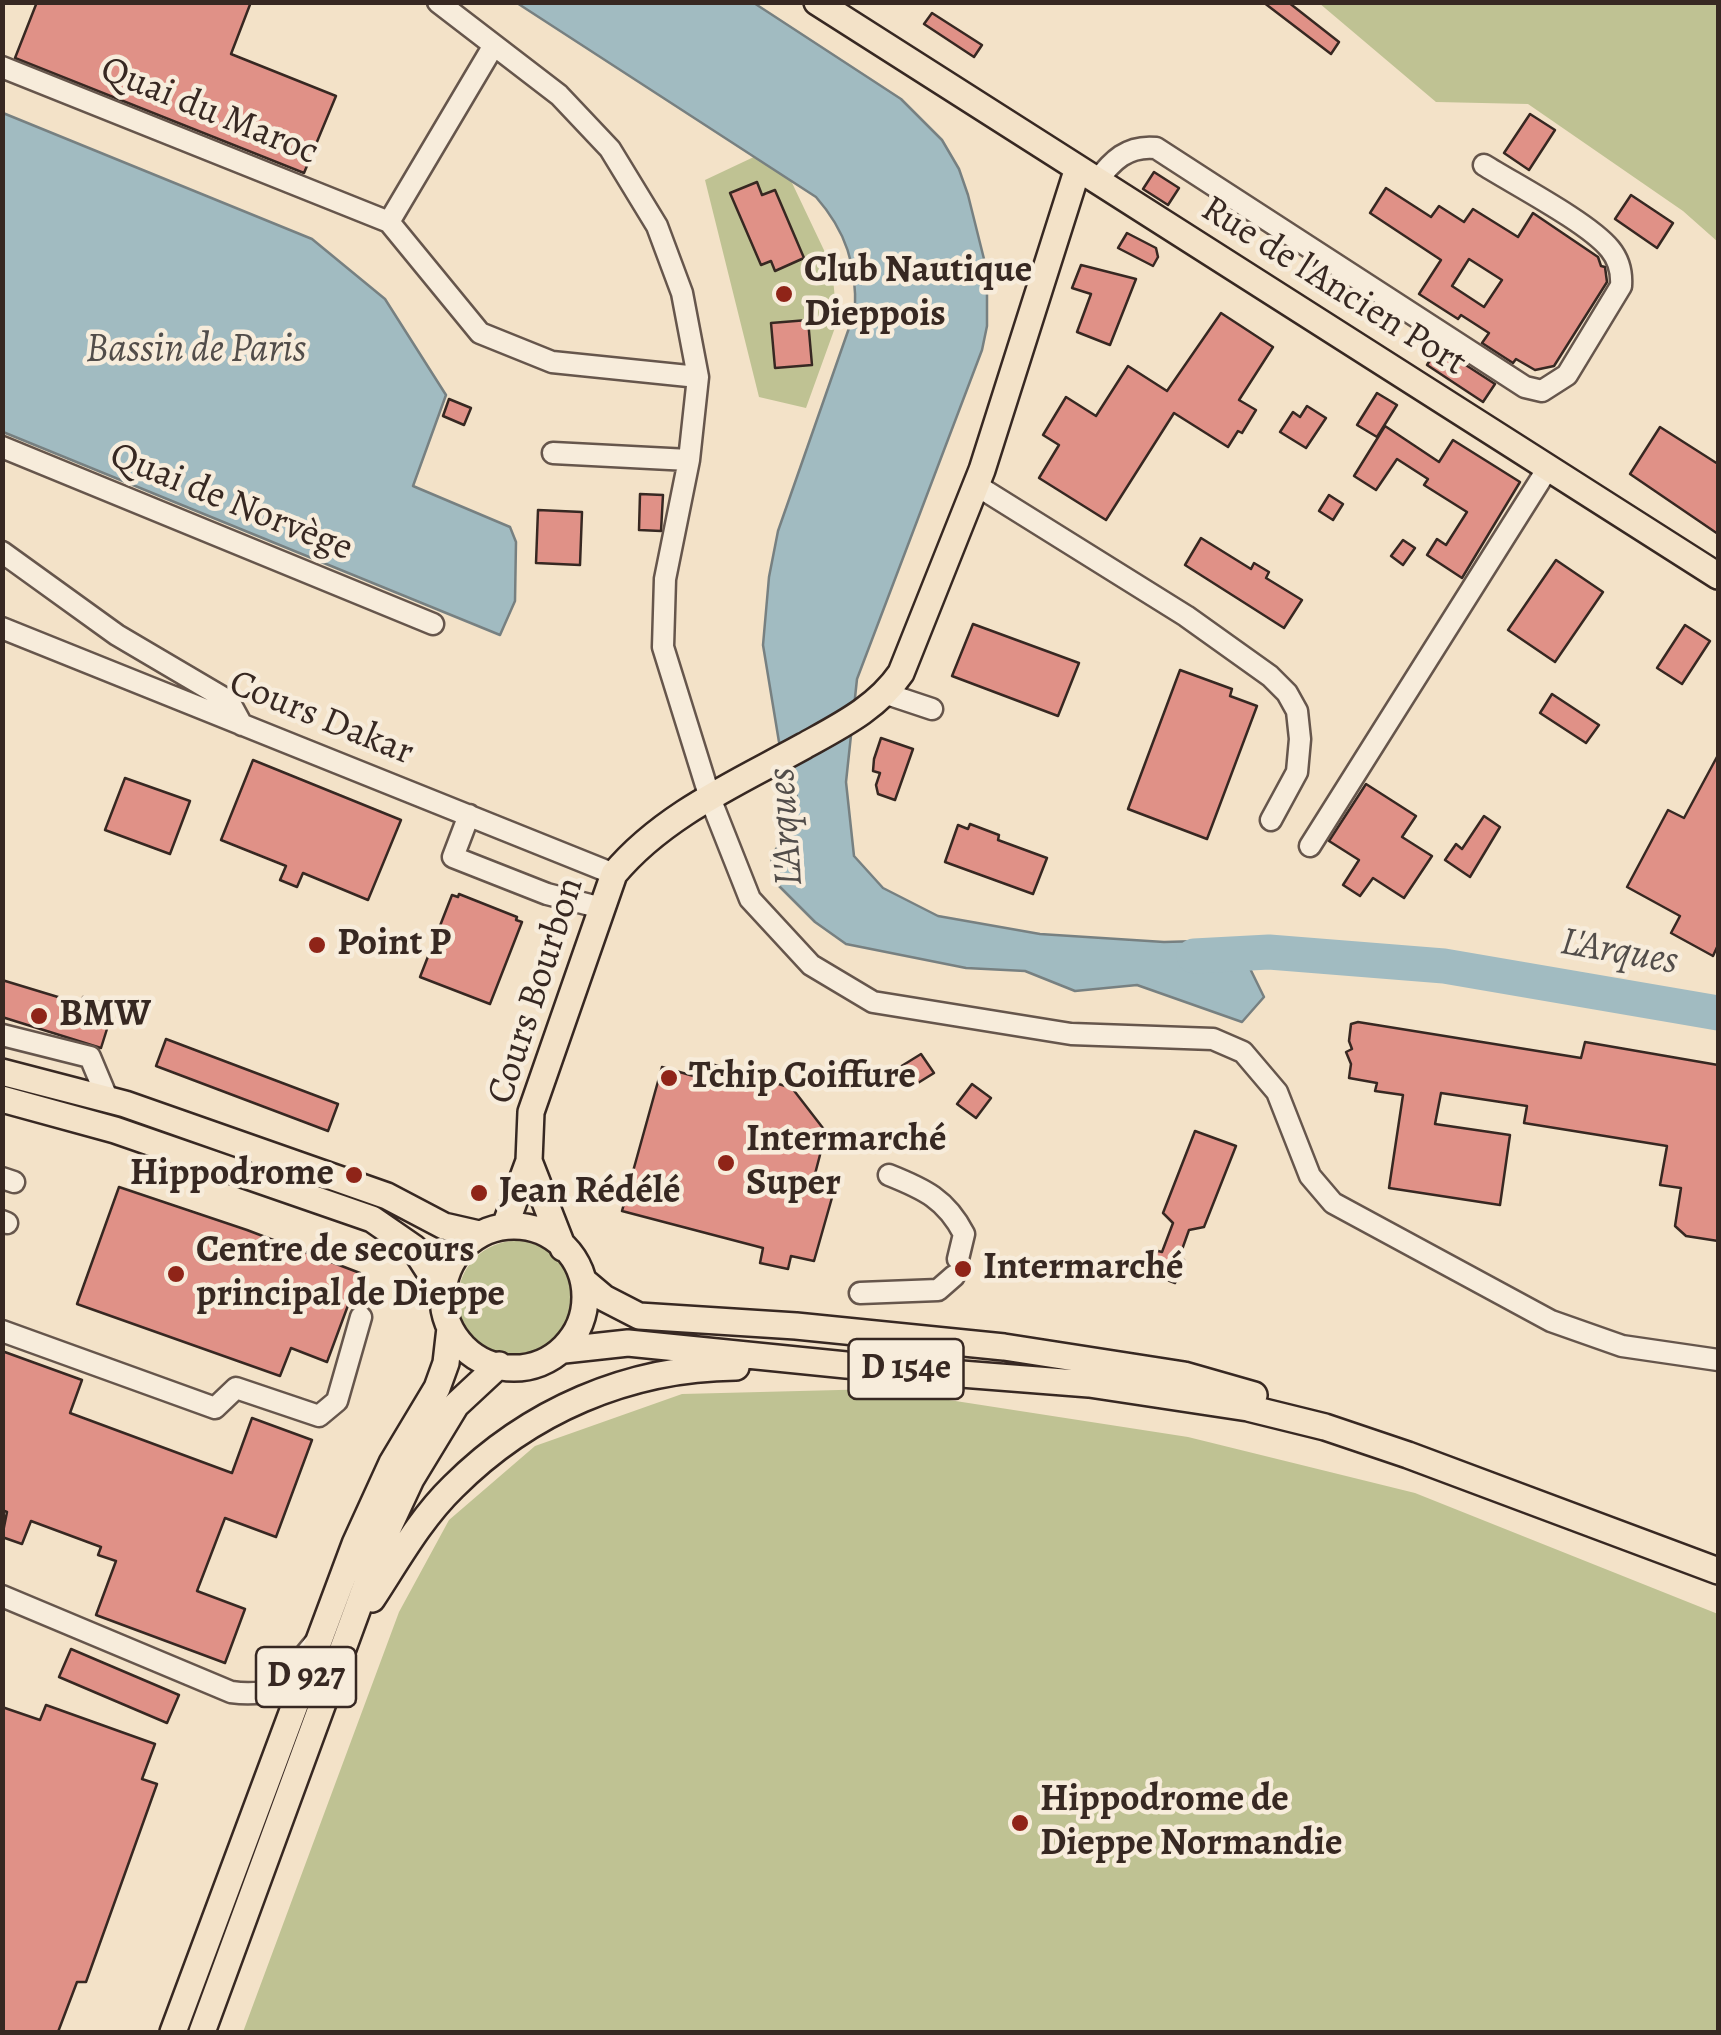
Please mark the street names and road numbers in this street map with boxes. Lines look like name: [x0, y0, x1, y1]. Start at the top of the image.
street label: Quai du Maroc: [94, 48, 324, 176]
street label: Rue de l'Ancien Port: [1192, 187, 1474, 387]
street label: Quai de Norvège: [103, 434, 359, 572]
street label: Cours Dakar: [222, 661, 420, 777]
street label: Cours Bourbon: [479, 872, 595, 1110]
road number: D 154e: [848, 1339, 964, 1399]
road number: D 927: [256, 1647, 356, 1707]

